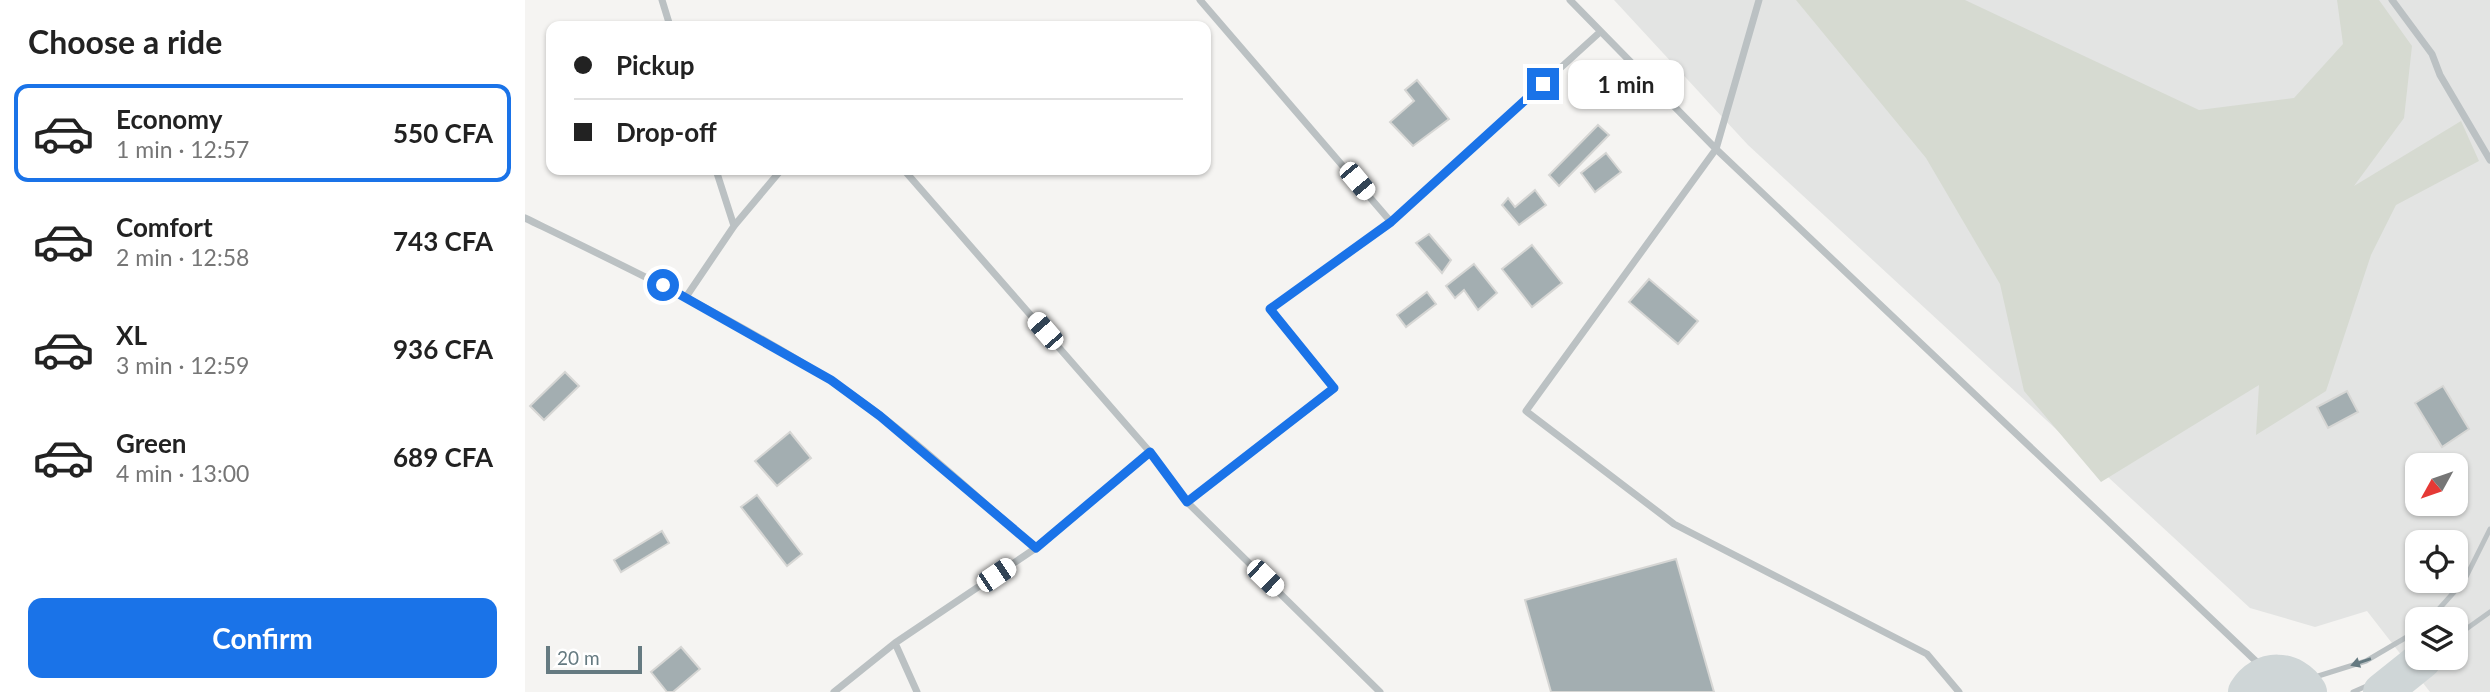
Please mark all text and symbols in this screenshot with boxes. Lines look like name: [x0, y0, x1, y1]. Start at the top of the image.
text: Choose a ride: [28, 22, 222, 61]
text: Pickup: [616, 49, 695, 81]
callout: 1 min: [1567, 60, 1683, 108]
route end: [1527, 68, 1559, 100]
text: 1 min: [1597, 70, 1655, 98]
icon: car: [32, 102, 95, 165]
text: Economy: [116, 103, 222, 135]
text: Drop-off: [616, 116, 717, 148]
text: 550 CFA: [393, 117, 493, 149]
text: 1 min · 12:57: [116, 135, 249, 163]
car: [1336, 158, 1379, 204]
icon: car: [32, 210, 95, 273]
text: Comfort: [116, 211, 213, 243]
text: 743 CFA: [393, 225, 493, 257]
text: 2 min · 12:58: [116, 243, 249, 271]
route start: [647, 269, 679, 301]
car: [1024, 308, 1067, 354]
icon: car: [32, 318, 95, 381]
text: XL: [116, 319, 147, 351]
text: 936 CFA: [393, 333, 493, 365]
text: 3 min · 12:59: [116, 351, 249, 379]
icon: car: [32, 426, 95, 489]
text: Green: [116, 427, 186, 459]
text: 689 CFA: [393, 441, 493, 473]
north arrow: [2405, 453, 2467, 516]
map controls: [2405, 453, 2468, 670]
text: 4 min · 13:00: [116, 459, 249, 487]
button: locate: [2405, 530, 2468, 593]
car: [973, 555, 1020, 595]
car: [1243, 556, 1288, 600]
button: Confirm: [28, 598, 497, 678]
button: layers: [2405, 607, 2468, 670]
scale bar: [546, 643, 642, 675]
text: 20 m: [557, 646, 600, 669]
one-way arrow: [2351, 657, 2372, 668]

